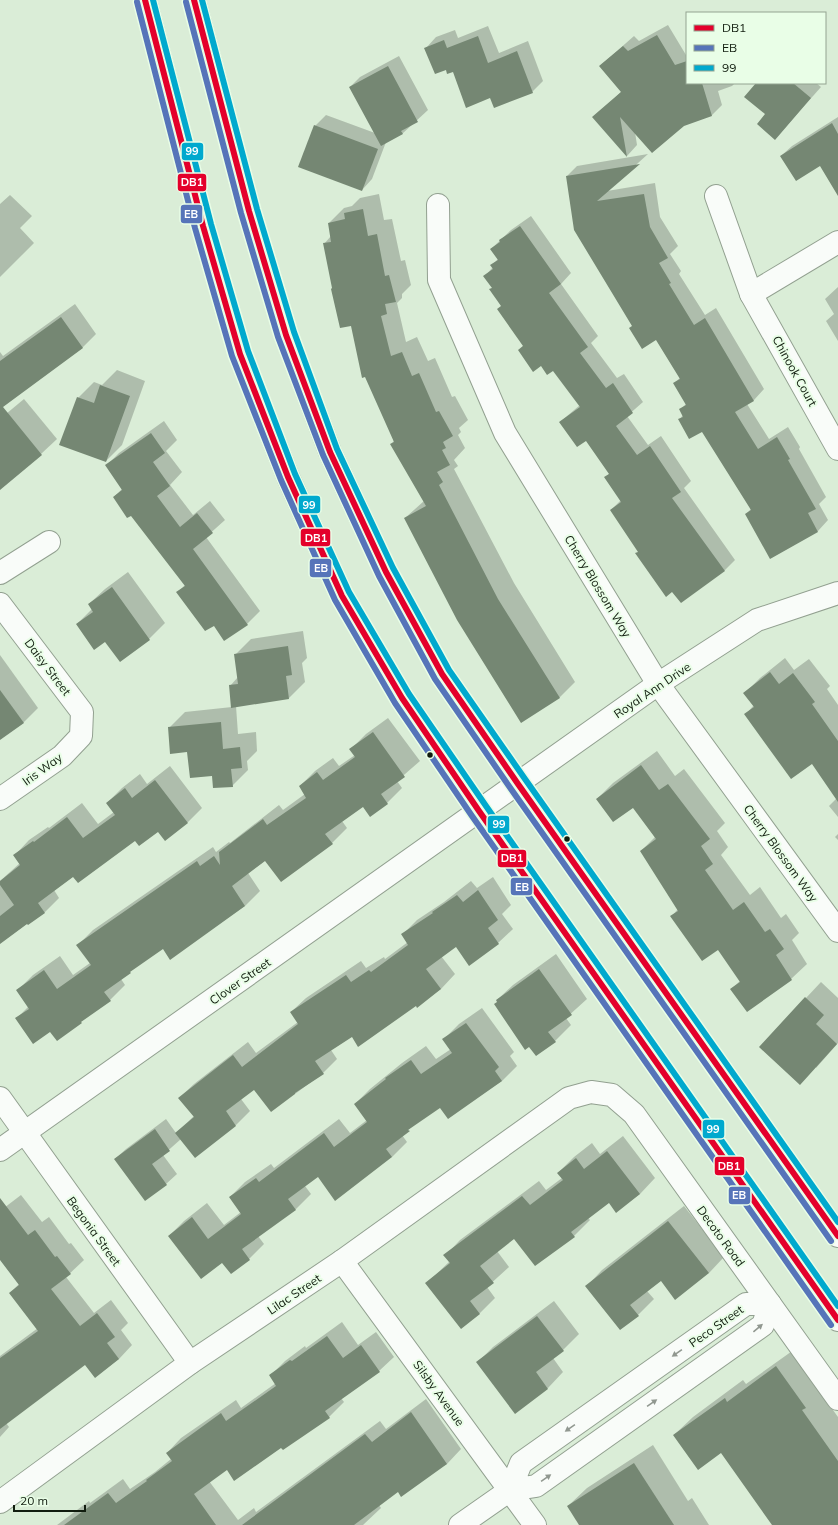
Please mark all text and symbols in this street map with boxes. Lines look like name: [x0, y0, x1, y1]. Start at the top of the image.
legend: [686, 12, 826, 84]
text: DB1: [722, 20, 746, 35]
text: EB: [722, 40, 737, 55]
text: 99: [722, 60, 736, 75]
line badge: 99: [181, 142, 204, 161]
text: 99: [185, 144, 199, 158]
line badge: DB1: [177, 173, 207, 192]
text: DB1: [181, 175, 204, 189]
line badge: EB: [180, 204, 203, 224]
text: EB: [184, 207, 198, 221]
street label: Chinook Court: [769, 333, 821, 409]
line badge: 99: [298, 495, 321, 514]
text: 99: [302, 498, 316, 512]
line badge: DB1: [300, 528, 331, 547]
text: DB1: [305, 531, 328, 545]
street label: Cherry Blossom Way: [561, 532, 635, 640]
line badge: EB: [309, 558, 332, 578]
text: EB: [314, 561, 328, 575]
street label: Daisy Street: [22, 636, 74, 698]
street label: Royal Ann Drive: [611, 659, 693, 721]
street label: Iris Way: [19, 749, 65, 788]
unlabelled marker: [425, 750, 435, 760]
street label: Cherry Blossom Way: [741, 801, 822, 905]
line badge: 99: [487, 815, 510, 834]
text: 99: [492, 817, 506, 831]
unlabelled marker: [562, 834, 572, 844]
line badge: DB1: [497, 849, 527, 868]
text: DB1: [501, 851, 524, 865]
line badge: EB: [510, 877, 533, 896]
text: EB: [515, 880, 529, 894]
street label: Clover Street: [206, 954, 274, 1008]
line badge: 99: [702, 1119, 725, 1139]
text: 99: [706, 1122, 720, 1136]
line badge: DB1: [714, 1156, 745, 1176]
text: DB1: [718, 1159, 741, 1173]
line badge: EB: [728, 1186, 751, 1205]
text: EB: [732, 1188, 746, 1202]
street label: Begonia Street: [64, 1193, 124, 1269]
street label: Decoto Road: [694, 1203, 748, 1269]
street label: Lilac Street: [264, 1271, 324, 1317]
street label: Peco Street: [686, 1302, 746, 1350]
one-way arrow: [753, 1323, 763, 1332]
one-way arrow: [671, 1349, 682, 1357]
street label: Silsby Avenue: [410, 1357, 468, 1429]
one-way arrow: [647, 1399, 658, 1407]
one-way arrow: [565, 1424, 576, 1432]
one-way arrow: [541, 1474, 552, 1482]
scale bar: [14, 1487, 85, 1513]
text: 20 m: [20, 1493, 48, 1508]

